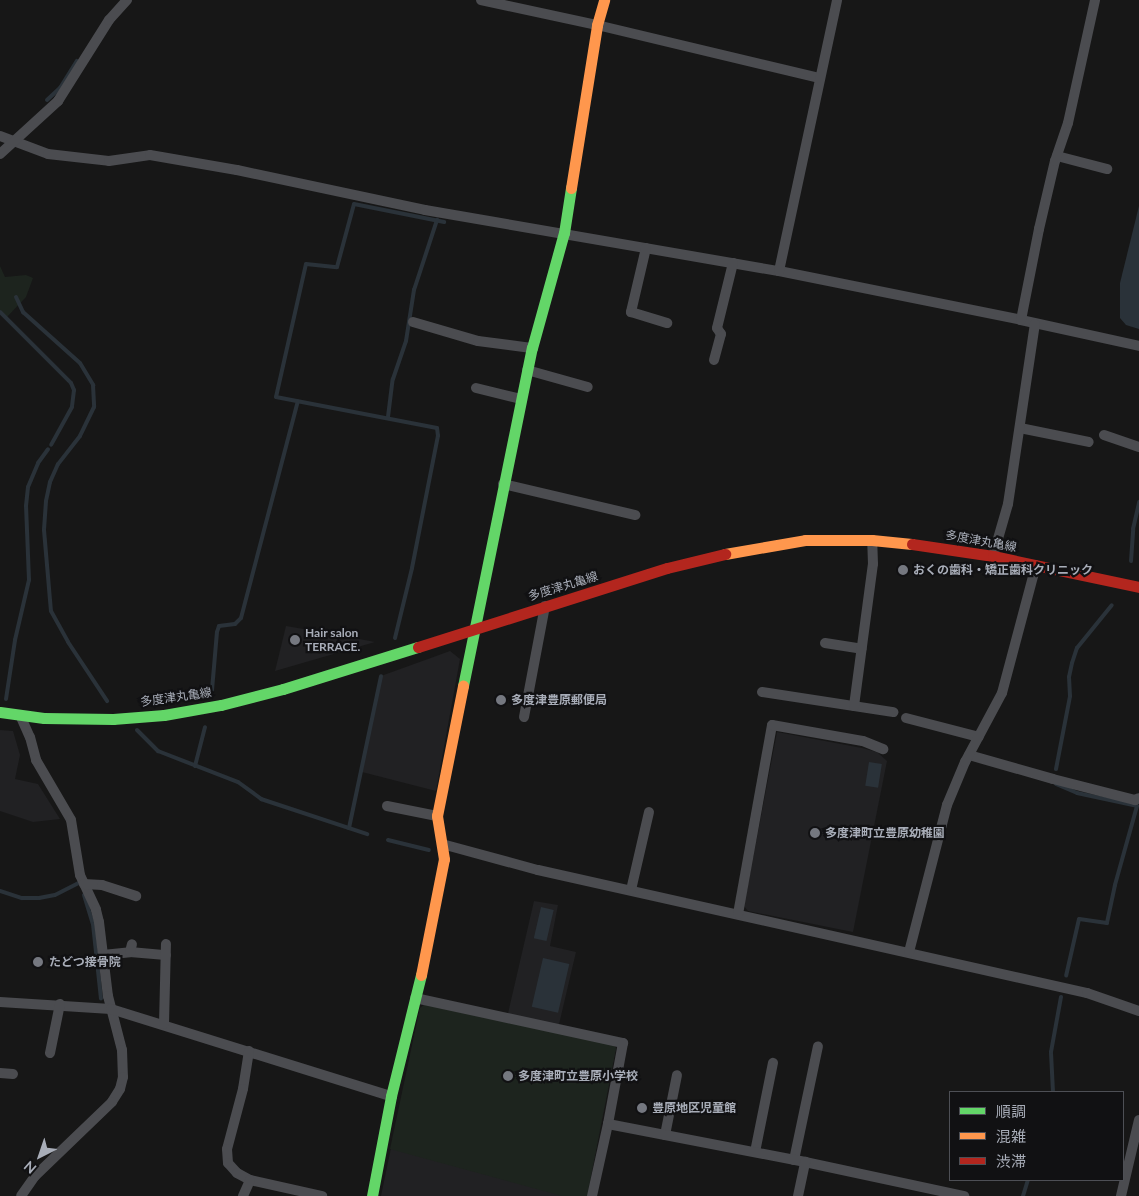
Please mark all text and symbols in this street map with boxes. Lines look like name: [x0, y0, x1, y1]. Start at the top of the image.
street label: 多度津丸亀線: [944, 528, 1018, 554]
place label: おくの歯科・矯正歯科クリニック: [913, 563, 1093, 577]
marker: おくの歯科・矯正歯科クリニック: [897, 564, 909, 576]
street label: 多度津丸亀線: [526, 569, 600, 603]
place label: Hair salon TERRACE.: [305, 626, 360, 654]
marker: Hair salon TERRACE.: [289, 634, 301, 646]
street label: 多度津丸亀線: [139, 685, 213, 709]
place label: 多度津豊原郵便局: [511, 693, 607, 707]
marker: 多度津豊原郵便局: [495, 694, 507, 706]
place label: 多度津町立豊原幼稚園: [825, 826, 945, 840]
marker: 多度津町立豊原幼稚園: [809, 827, 821, 839]
marker: たどつ接骨院: [31, 955, 45, 969]
place label: たどつ接骨院: [49, 955, 121, 969]
place label: 多度津町立豊原小学校: [518, 1069, 638, 1083]
marker: 多度津町立豊原小学校: [502, 1070, 514, 1082]
legend: [949, 1091, 1124, 1181]
place label: 豊原地区児童館: [652, 1101, 736, 1115]
marker: 豊原地区児童館: [636, 1102, 648, 1114]
text: 順調: [996, 1102, 1026, 1120]
text: 混雑: [996, 1127, 1026, 1145]
north arrow: [15, 1131, 65, 1181]
text: 渋滞: [996, 1152, 1026, 1170]
text: N: [20, 1158, 39, 1178]

